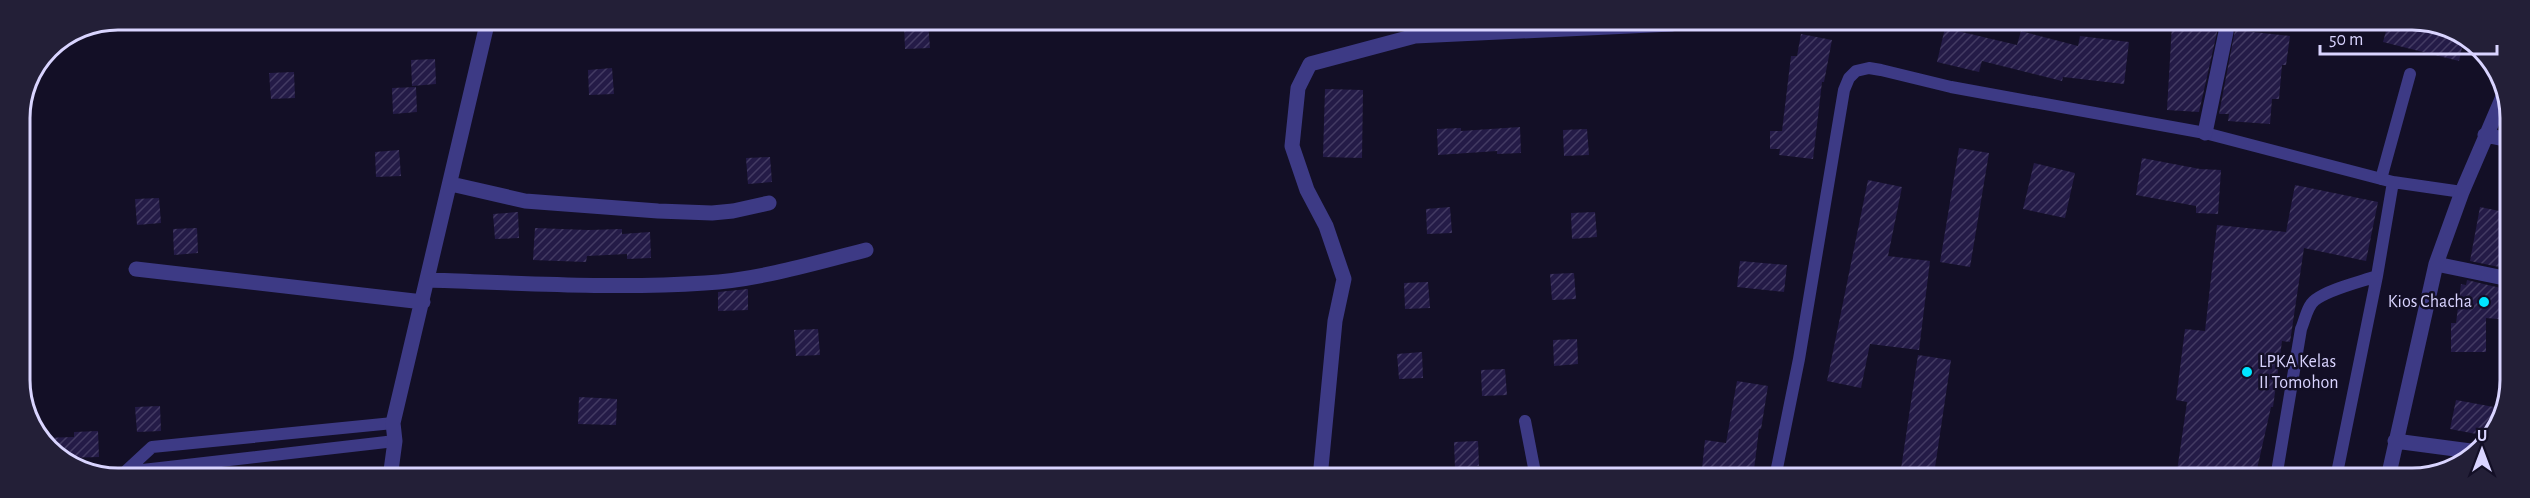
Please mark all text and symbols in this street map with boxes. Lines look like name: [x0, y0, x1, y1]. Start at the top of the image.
scale bar: [2320, 18, 2497, 56]
text: 50 m: [2329, 31, 2363, 49]
place label: Kios Chacha: [2388, 293, 2472, 311]
marker: Kios Chacha: [2477, 295, 2491, 309]
place label: LPKA Kelas II Tomohon: [2259, 353, 2338, 392]
marker: LPKA Kelas II Tomohon: [2240, 365, 2254, 379]
north arrow: [2452, 420, 2512, 480]
text: U: [2477, 428, 2487, 444]

